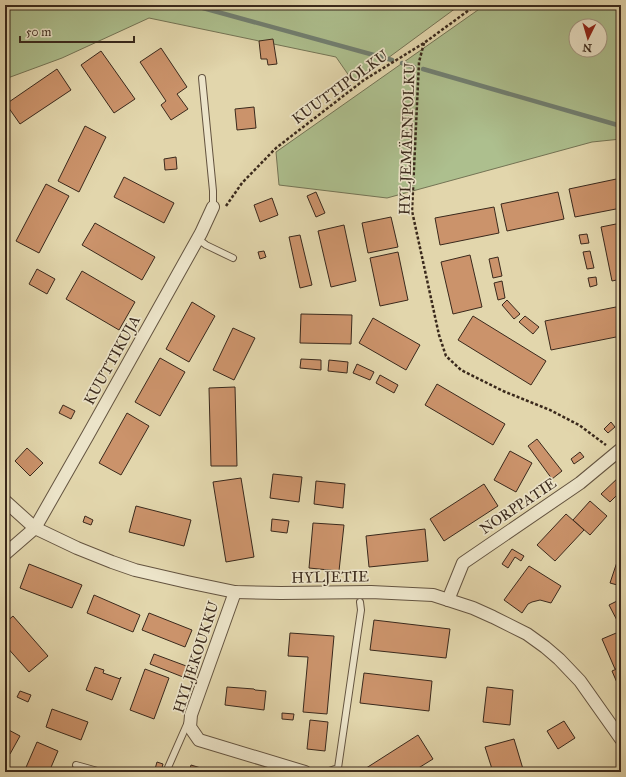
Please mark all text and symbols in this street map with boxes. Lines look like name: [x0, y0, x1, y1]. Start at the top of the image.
scale bar: [20, 18, 134, 44]
north arrow: [568, 18, 608, 58]
text: 50 m: [26, 25, 51, 39]
text: N: [581, 41, 592, 54]
street label: KUUTTIPOLKU: [288, 46, 392, 128]
street label: HYLJEMÄENPOLKU: [395, 62, 420, 216]
street label: KUUTTIKUJA: [80, 312, 145, 408]
street label: NORPPATIE: [476, 474, 560, 538]
street label: HYLJETIE: [291, 567, 369, 588]
street label: HYLJEKOUKKU: [169, 599, 224, 715]

